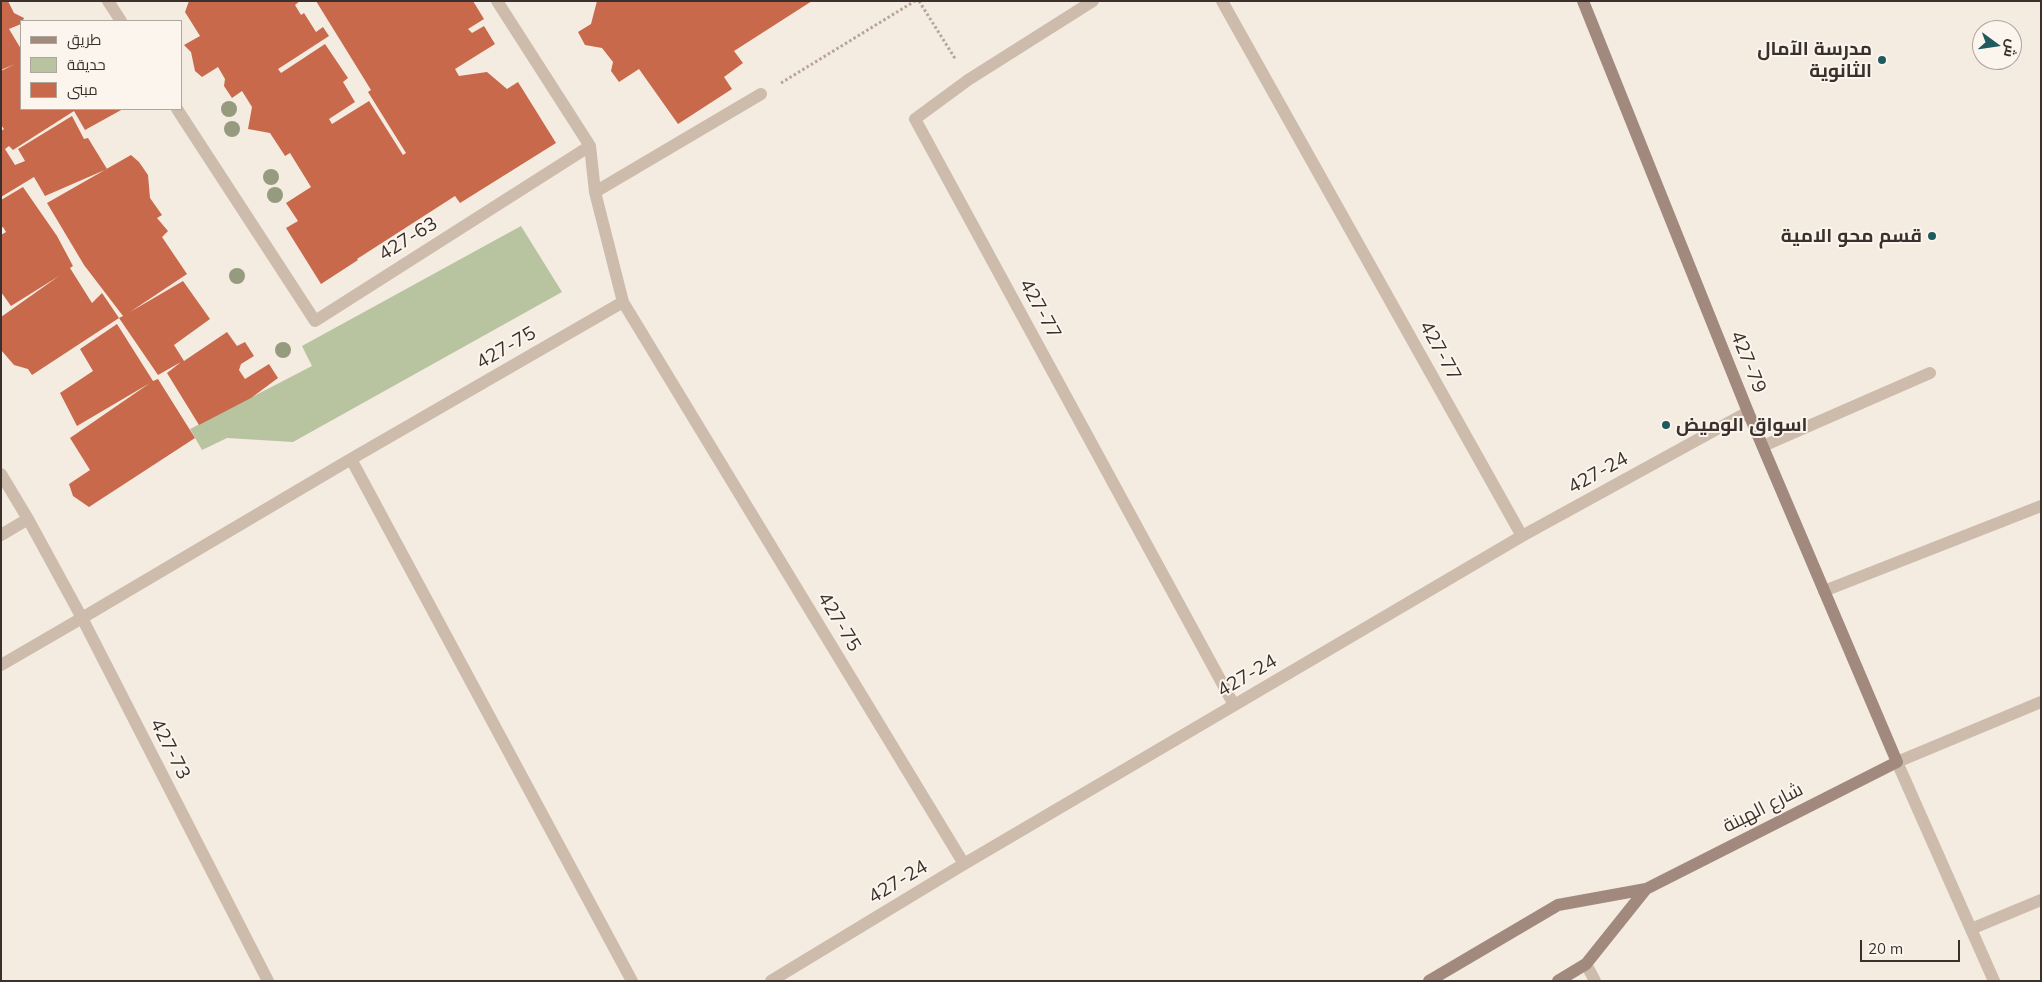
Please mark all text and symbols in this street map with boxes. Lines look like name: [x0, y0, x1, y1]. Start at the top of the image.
legend: [20, 20, 182, 110]
north arrow: [1972, 20, 2022, 70]
text: طريق: [67, 30, 101, 49]
text: ش: [2000, 37, 2021, 59]
place label: مدرسة الآمال الثانوية: [1757, 38, 1872, 82]
marker: مدرسة الآمال الثانوية: [1876, 54, 1888, 66]
text: حديقة: [67, 55, 106, 74]
text: مبنى: [67, 80, 98, 99]
street label: 427-63: [374, 212, 442, 266]
place label: قسم محو الامية: [1781, 225, 1922, 247]
marker: قسم محو الامية: [1926, 230, 1938, 242]
street label: 427-77: [1014, 275, 1066, 343]
street label: 427-77: [1414, 317, 1466, 385]
street label: 427-75: [472, 322, 540, 374]
street label: 427-79: [1725, 328, 1771, 396]
place label: اسواق الوميض: [1676, 414, 1807, 436]
marker: اسواق الوميض: [1660, 419, 1672, 431]
street label: 427-24: [1564, 447, 1632, 499]
street label: 427-75: [812, 588, 866, 656]
street label: 427-24: [1213, 650, 1281, 702]
street label: 427-73: [145, 715, 195, 783]
street label: شارع الهبنة: [1719, 778, 1807, 838]
street label: 427-24: [864, 855, 932, 909]
scale bar: [1862, 930, 1962, 962]
text: 20 m: [1868, 939, 1903, 958]

